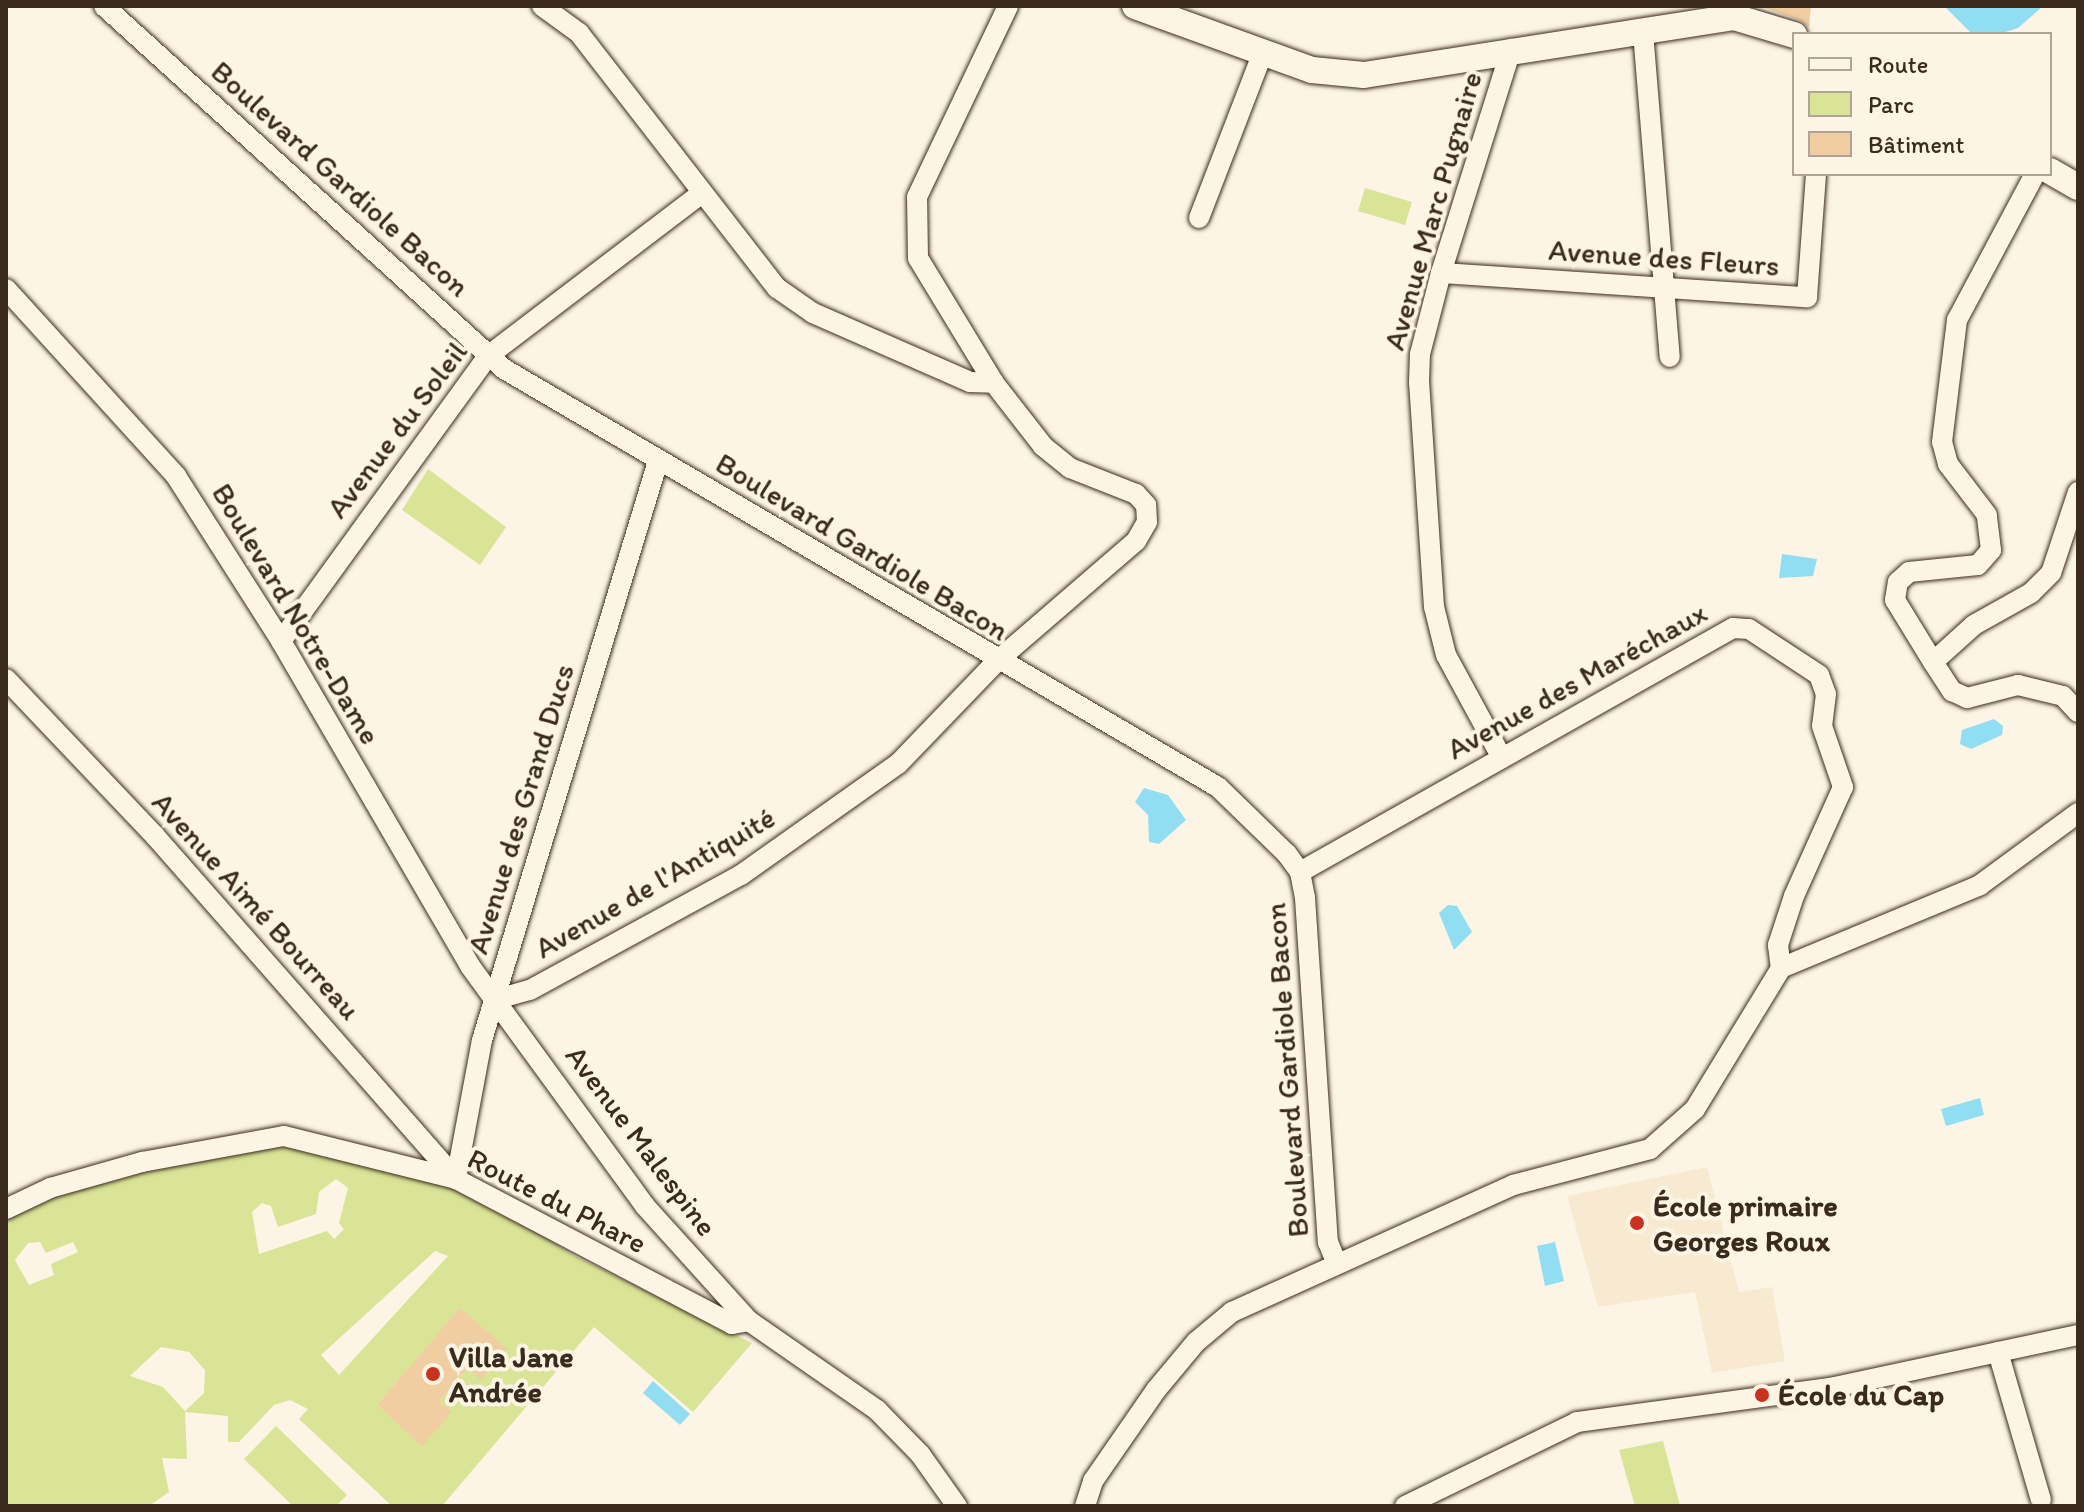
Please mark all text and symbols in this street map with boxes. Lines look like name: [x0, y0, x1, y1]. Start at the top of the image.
legend: [1792, 32, 2052, 176]
text: Route: [1868, 50, 1928, 79]
street label: Boulevard Gardiole Bacon: [203, 53, 477, 305]
street label: Avenue Marc Pugnaire: [1376, 69, 1490, 353]
text: Parc: [1868, 90, 1914, 119]
text: Bâtiment: [1868, 130, 1964, 159]
street label: Avenue des Fleurs: [1548, 232, 1780, 284]
street label: Avenue du Soleil: [319, 335, 475, 525]
street label: Boulevard Gardiole Bacon: [709, 445, 1015, 649]
street label: Boulevard Notre-Dame: [204, 477, 388, 751]
street label: Avenue des Maréchaux: [1440, 594, 1714, 768]
street label: Avenue des Grand Ducs: [460, 659, 582, 959]
street label: Avenue Aimé Bourreau: [144, 785, 368, 1027]
street label: Avenue de l'Antiquité: [529, 800, 781, 966]
street label: Boulevard Gardiole Bacon: [1257, 901, 1317, 1239]
street label: Avenue Malespine: [557, 1038, 725, 1244]
street label: Route du Phare: [461, 1140, 653, 1262]
place label: École primaire Georges Roux: [1653, 1188, 1837, 1258]
marker: École primaire Georges Roux: [1628, 1214, 1646, 1232]
place label: Villa Jane Andrée: [449, 1339, 574, 1410]
marker: Villa Jane Andrée: [424, 1365, 442, 1383]
place label: École du Cap: [1778, 1377, 1944, 1413]
marker: École du Cap: [1753, 1386, 1771, 1404]

